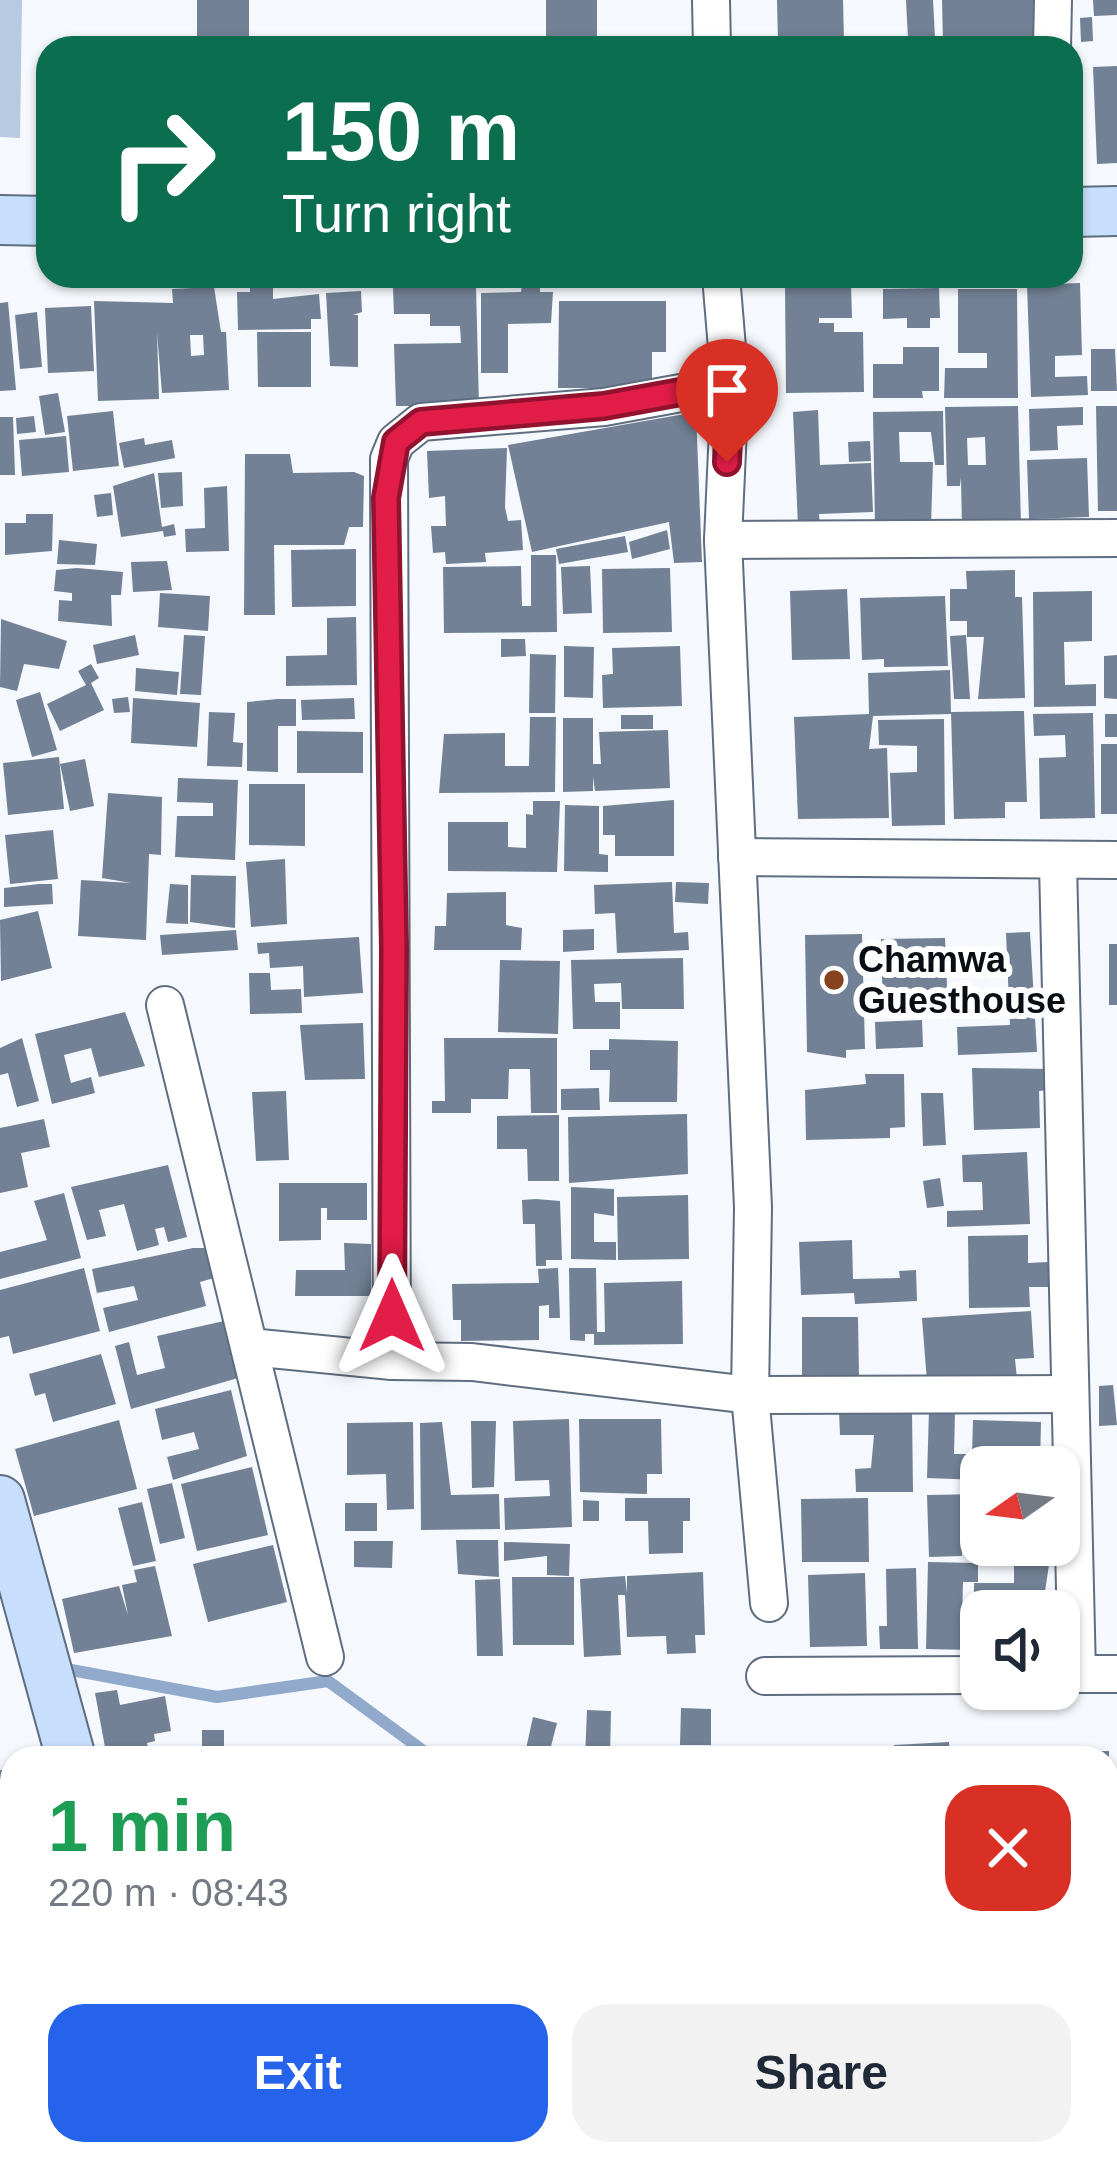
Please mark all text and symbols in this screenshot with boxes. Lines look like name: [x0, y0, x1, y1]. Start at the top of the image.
icon: right: [84, 84, 240, 240]
text: 150 m: [282, 84, 520, 178]
text: Turn right: [282, 183, 511, 243]
pin: [676, 339, 778, 462]
icon: arrive: [694, 357, 760, 423]
place label: Chamwa Guesthouse: [858, 939, 1066, 1021]
marker: Chamwa Guesthouse: [821, 967, 847, 993]
position arrow: [329, 1253, 455, 1379]
north arrow: [960, 1446, 1080, 1566]
map controls: [960, 1446, 1080, 1710]
button: sound: [960, 1590, 1080, 1710]
button: close: [945, 1785, 1071, 1911]
text: 1 min: [48, 1786, 236, 1866]
text: 220 m · 08:43: [48, 1871, 289, 1914]
button: Exit: [48, 2004, 548, 2142]
button: Share: [572, 2004, 1071, 2142]

